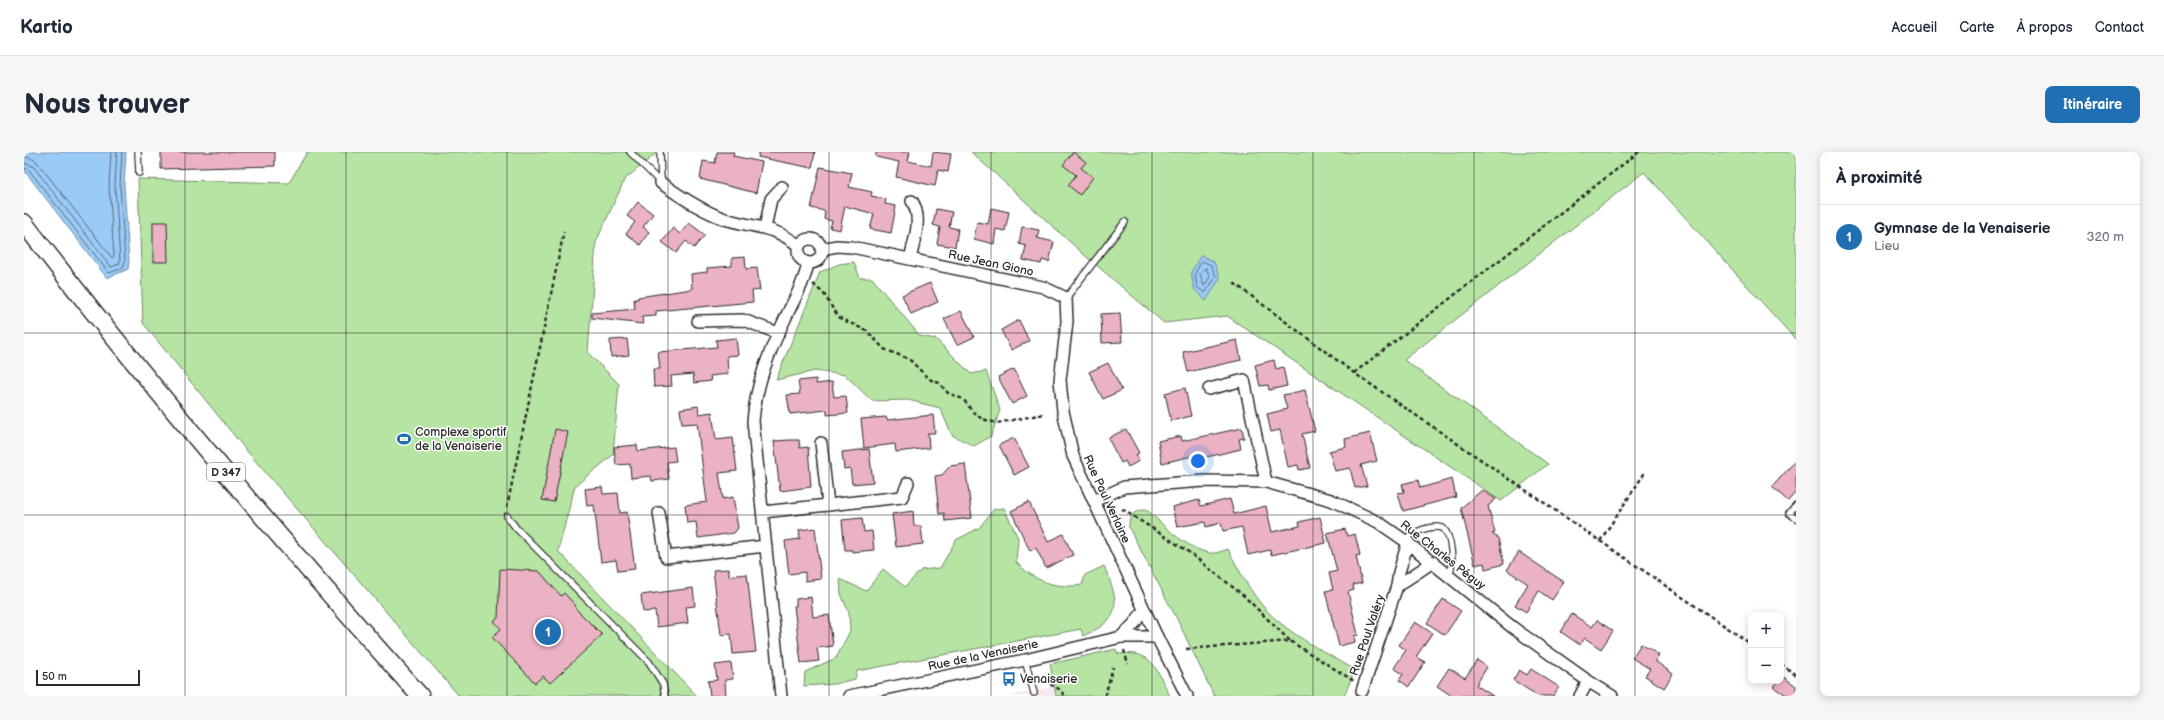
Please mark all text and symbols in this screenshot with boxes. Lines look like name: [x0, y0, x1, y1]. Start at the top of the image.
text: Kartio: [20, 16, 73, 39]
text: Accueil: [1891, 19, 1937, 36]
text: Carte: [1959, 19, 1994, 36]
text: À propos: [2016, 19, 2073, 36]
text: Contact: [2095, 19, 2144, 36]
button: Itinéraire: [2045, 86, 2140, 123]
text: Nous trouver: [24, 88, 190, 121]
text: À proximité: [1836, 168, 1922, 188]
text: Gymnase de la Venaiserie: [1874, 219, 2050, 238]
text: 1: [1846, 229, 1852, 245]
text: 320 m: [2086, 229, 2124, 245]
text: Lieu: [1874, 238, 1899, 254]
street label: Rue Jean Giono: [947, 247, 1035, 280]
place label: Complexe sportif de la Venaiserie: [415, 425, 507, 454]
sports icon: Complexe sportif de la Venaiserie: [396, 431, 412, 447]
your location: [1188, 451, 1208, 471]
street label: Rue Paul Verlaine: [1080, 453, 1134, 546]
road number: D 347: [207, 463, 245, 481]
street label: Rue Charles Péguy: [1397, 517, 1489, 594]
street label: Rue Paul Valéry: [1347, 592, 1389, 678]
map controls: [1748, 612, 1784, 684]
button: +: [1748, 612, 1784, 648]
pin: 1: [535, 617, 561, 647]
street label: Rue de la Venaiserie: [927, 636, 1040, 675]
button: −: [1748, 648, 1784, 684]
scale bar: [36, 668, 140, 687]
text: 50 m: [42, 670, 67, 683]
bus stop icon: Venaiserie: [1001, 671, 1017, 687]
place label: Venaiserie: [1020, 672, 1077, 687]

